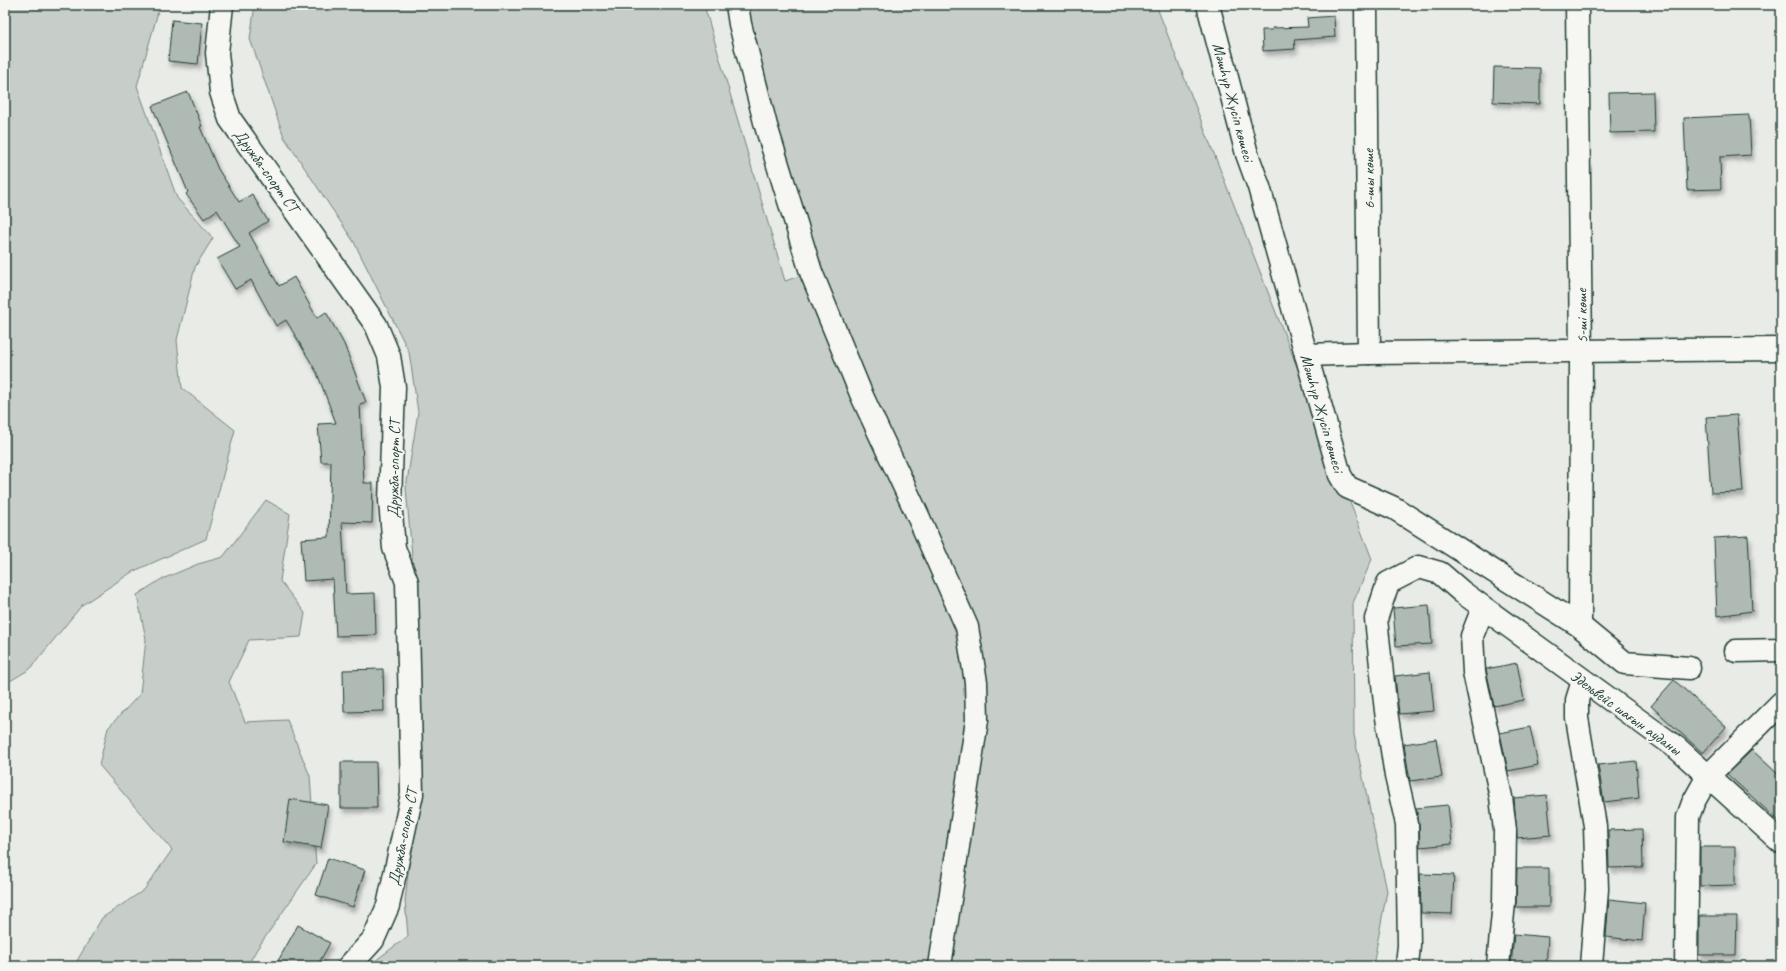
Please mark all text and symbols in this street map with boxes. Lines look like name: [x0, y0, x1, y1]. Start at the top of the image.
street label: Мәшhүр Жүсіп көшесі: [1208, 41, 1259, 166]
street label: Дружба-спорт СТ: [229, 125, 305, 219]
street label: 6-шы көше: [1358, 147, 1380, 209]
street label: 5-ші көше: [1571, 287, 1592, 344]
street label: Мәшhүр Жүсіп көшесі: [1296, 352, 1349, 477]
street label: Дружба-спорт СТ: [383, 416, 405, 518]
street label: Эдельвейс шағын ауданы: [1566, 666, 1686, 761]
street label: Дружба-спорт СТ: [384, 784, 423, 887]

